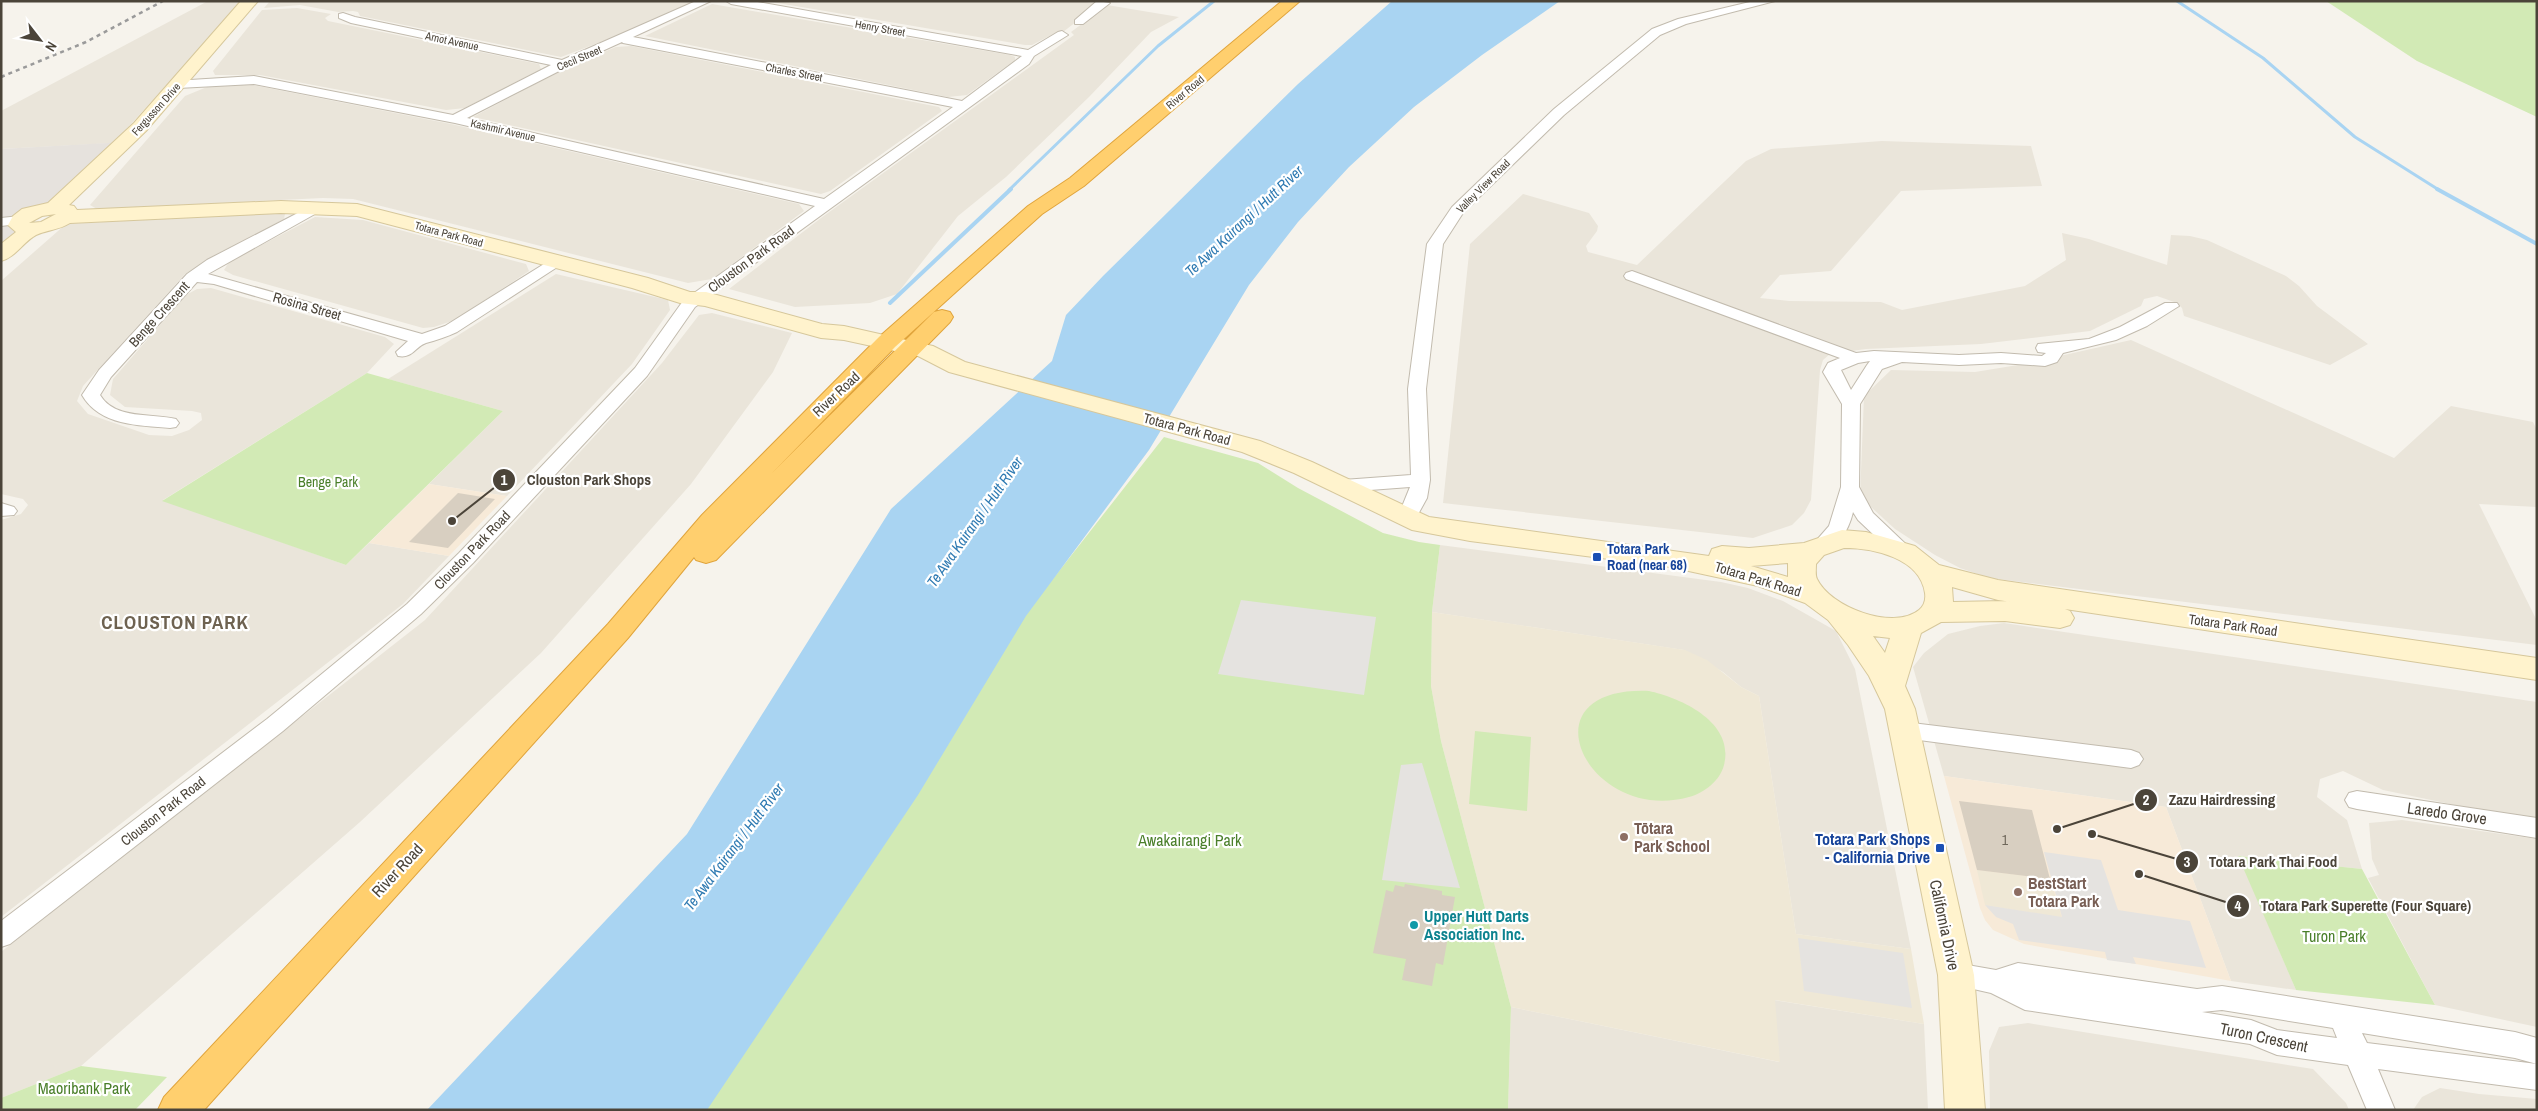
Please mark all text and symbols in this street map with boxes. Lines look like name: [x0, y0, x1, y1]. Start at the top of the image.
north arrow: [15, 15, 65, 65]
street label: Henry Street: [854, 17, 907, 39]
street label: Arnot Avenue: [423, 28, 480, 53]
text: N: [41, 39, 61, 55]
street label: Cecil Street: [555, 42, 604, 74]
street label: Charles Street: [764, 60, 824, 84]
street label: River Road: [1163, 72, 1207, 112]
street label: Fergusson Drive: [129, 80, 183, 138]
street label: Kashmir Avenue: [469, 116, 537, 144]
street label: Valley View Road: [1453, 156, 1513, 216]
water label: Te Awa Kairangi / Hutt River: [1180, 160, 1308, 281]
street label: Totara Park Road: [413, 218, 485, 250]
street label: Clouston Park Road: [704, 222, 798, 296]
street label: Benge Crescent: [125, 277, 193, 351]
street label: Rosina Street: [271, 288, 343, 324]
street label: River Road: [809, 368, 863, 420]
street label: Totara Park Road: [1142, 409, 1232, 449]
water label: Te Awa Kairangi / Hutt River: [922, 452, 1028, 591]
callout: Clouston Park Shops: [492, 465, 661, 495]
text: 1: [501, 469, 508, 490]
text: Clouston Park Shops: [527, 469, 651, 490]
park label: Benge Park: [298, 473, 358, 491]
street label: Clouston Park Road: [430, 507, 514, 593]
place label: Totara Park Road (near 68): [1607, 540, 1687, 574]
marker: Totara Park Road (near 68): [1591, 551, 1603, 563]
street label: Totara Park Road: [1713, 557, 1803, 601]
district label: CLOUSTON PARK: [101, 609, 249, 635]
street label: Totara Park Road: [2188, 610, 2278, 640]
street label: Clouston Park Road: [117, 772, 209, 850]
water label: Te Awa Kairangi / Hutt River: [679, 778, 789, 915]
callout: Zazu Hairdressing: [2134, 785, 2285, 815]
text: 2: [2143, 789, 2150, 810]
text: Zazu Hairdressing: [2169, 789, 2276, 810]
street label: Laredo Grove: [2406, 797, 2488, 829]
place label: Tōtara Park School: [1634, 817, 1710, 857]
place label: Totara Park Shops - California Drive: [1815, 828, 1930, 868]
park label: Awakairangi Park: [1137, 829, 1242, 851]
marker: Tōtara Park School: [1618, 831, 1630, 843]
house number: 1: [2002, 831, 2009, 849]
street label: River Road: [366, 838, 428, 902]
marker: Totara Park Shops - California Drive: [1934, 842, 1946, 854]
callout: Totara Park Thai Food: [2174, 847, 2348, 877]
text: 3: [2184, 851, 2191, 872]
text: Totara Park Thai Food: [2209, 851, 2337, 872]
place label: BestStart Totara Park: [2028, 872, 2100, 912]
street label: California Drive: [1925, 878, 1965, 972]
marker: BestStart Totara Park: [2012, 886, 2024, 898]
callout: Totara Park Superette (Four Square): [2226, 891, 2481, 921]
text: 4: [2235, 895, 2242, 916]
text: Totara Park Superette (Four Square): [2261, 895, 2471, 916]
place label: Upper Hutt Darts Association Inc.: [1424, 905, 1529, 945]
marker: Upper Hutt Darts Association Inc.: [1408, 919, 1420, 931]
park label: Turon Park: [2302, 925, 2366, 947]
street label: Turon Crescent: [2218, 1017, 2310, 1057]
park label: Maoribank Park: [38, 1077, 131, 1099]

